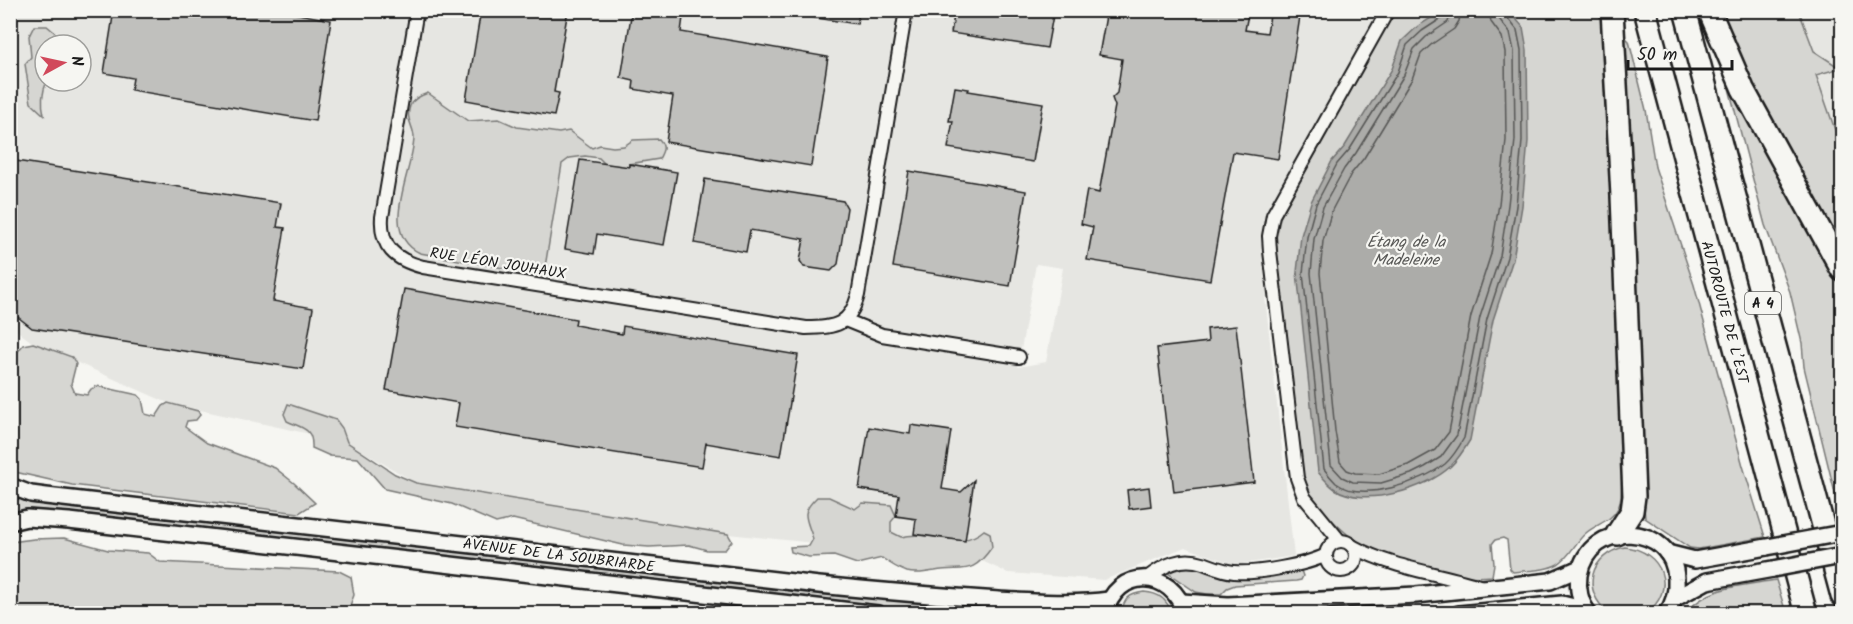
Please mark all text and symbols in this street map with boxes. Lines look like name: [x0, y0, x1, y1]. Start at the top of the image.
north arrow: [33, 33, 93, 93]
scale bar: [1628, 33, 1732, 71]
text: 50 m: [1637, 41, 1677, 70]
text: N: [63, 54, 89, 68]
water label: Étang de la Madeleine: [1367, 230, 1447, 273]
street label: AUTOROUTE DE L’EST: [1693, 238, 1755, 388]
street label: RUE LÉON JOUHAUX: [428, 241, 568, 287]
road number: A 4: [1745, 292, 1781, 314]
street label: AVENUE DE LA SOUBRIARDE: [462, 532, 657, 580]

